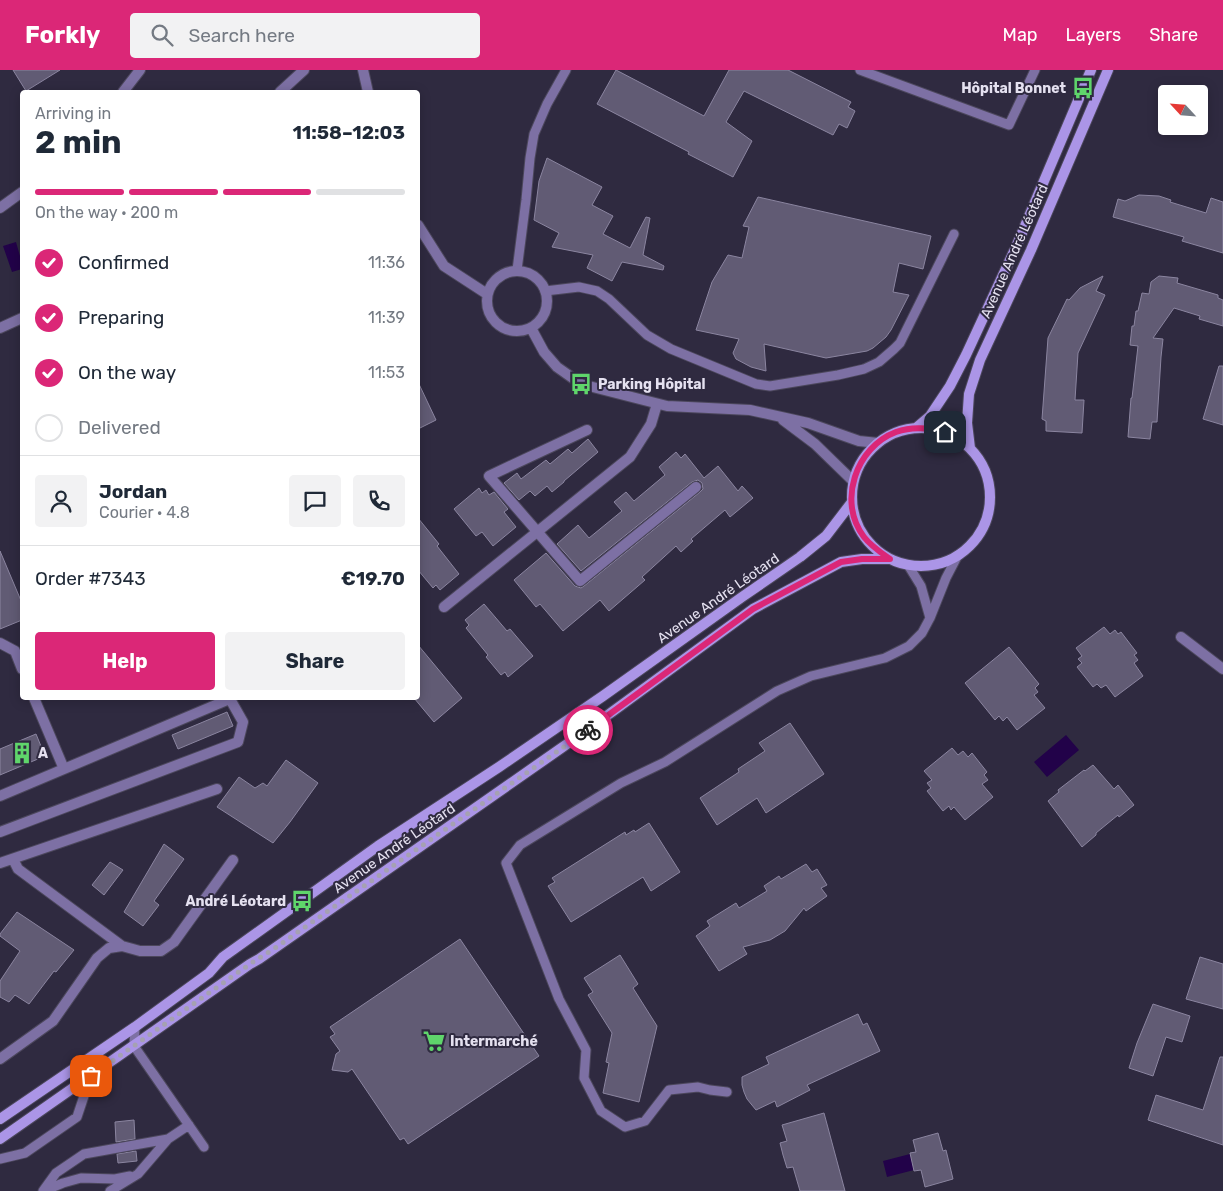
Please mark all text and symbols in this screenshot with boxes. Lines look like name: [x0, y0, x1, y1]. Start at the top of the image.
search box: [130, 13, 480, 58]
text: Forkly: [25, 21, 100, 49]
icon: search: [148, 21, 176, 49]
text: Search here: [188, 24, 295, 47]
text: Map: [1003, 24, 1038, 46]
text: Layers: [1066, 24, 1121, 46]
text: Share: [1149, 24, 1198, 46]
bus stop icon: Hôpital Bonnet: [1070, 75, 1096, 101]
place label: Hôpital Bonnet: [961, 80, 1066, 97]
north arrow: [1158, 85, 1208, 135]
map controls: [1158, 85, 1208, 135]
text: Arriving in: [35, 104, 111, 123]
text: 11:58–12:03: [292, 121, 405, 144]
text: 2 min: [35, 123, 122, 161]
street label: Avenue André Léotard: [977, 182, 1052, 321]
text: On the way · 200 m: [35, 203, 178, 222]
icon: check: [35, 249, 63, 277]
text: Confirmed: [78, 251, 169, 274]
text: 11:36: [368, 253, 405, 272]
icon: check: [35, 304, 63, 332]
text: Preparing: [78, 306, 164, 329]
text: 11:39: [368, 308, 405, 327]
icon: check: [35, 359, 63, 387]
text: On the way: [78, 361, 176, 384]
text: 11:53: [368, 363, 405, 382]
bus stop icon: Parking Hôpital: [568, 371, 594, 397]
place label: Parking Hôpital: [598, 376, 706, 393]
pin: [924, 411, 966, 453]
text: Delivered: [78, 416, 161, 439]
icon: home: [931, 418, 959, 446]
button: person: [35, 475, 87, 527]
button: chat: [289, 475, 341, 527]
button: phone: [353, 475, 405, 527]
text: Jordan: [99, 480, 167, 503]
text: Courier · 4.8: [99, 503, 190, 522]
street label: Avenue André Léotard: [654, 550, 783, 647]
text: Order #7343: [35, 567, 146, 590]
text: €19.70: [341, 567, 405, 590]
button: Help: [35, 632, 215, 690]
button: Share: [225, 632, 405, 690]
courier: [563, 705, 613, 755]
icon: bike: [574, 716, 602, 744]
building icon: A: [9, 740, 35, 766]
place label: A: [38, 745, 48, 762]
street label: Avenue André Léotard: [330, 800, 459, 897]
bus stop icon: André Léotard: [289, 888, 315, 914]
place label: André Léotard: [186, 893, 286, 910]
supermarket icon: Intermarché: [421, 1028, 447, 1054]
place label: Intermarché: [450, 1033, 538, 1050]
pin: [70, 1055, 112, 1097]
icon: bag: [77, 1062, 105, 1090]

